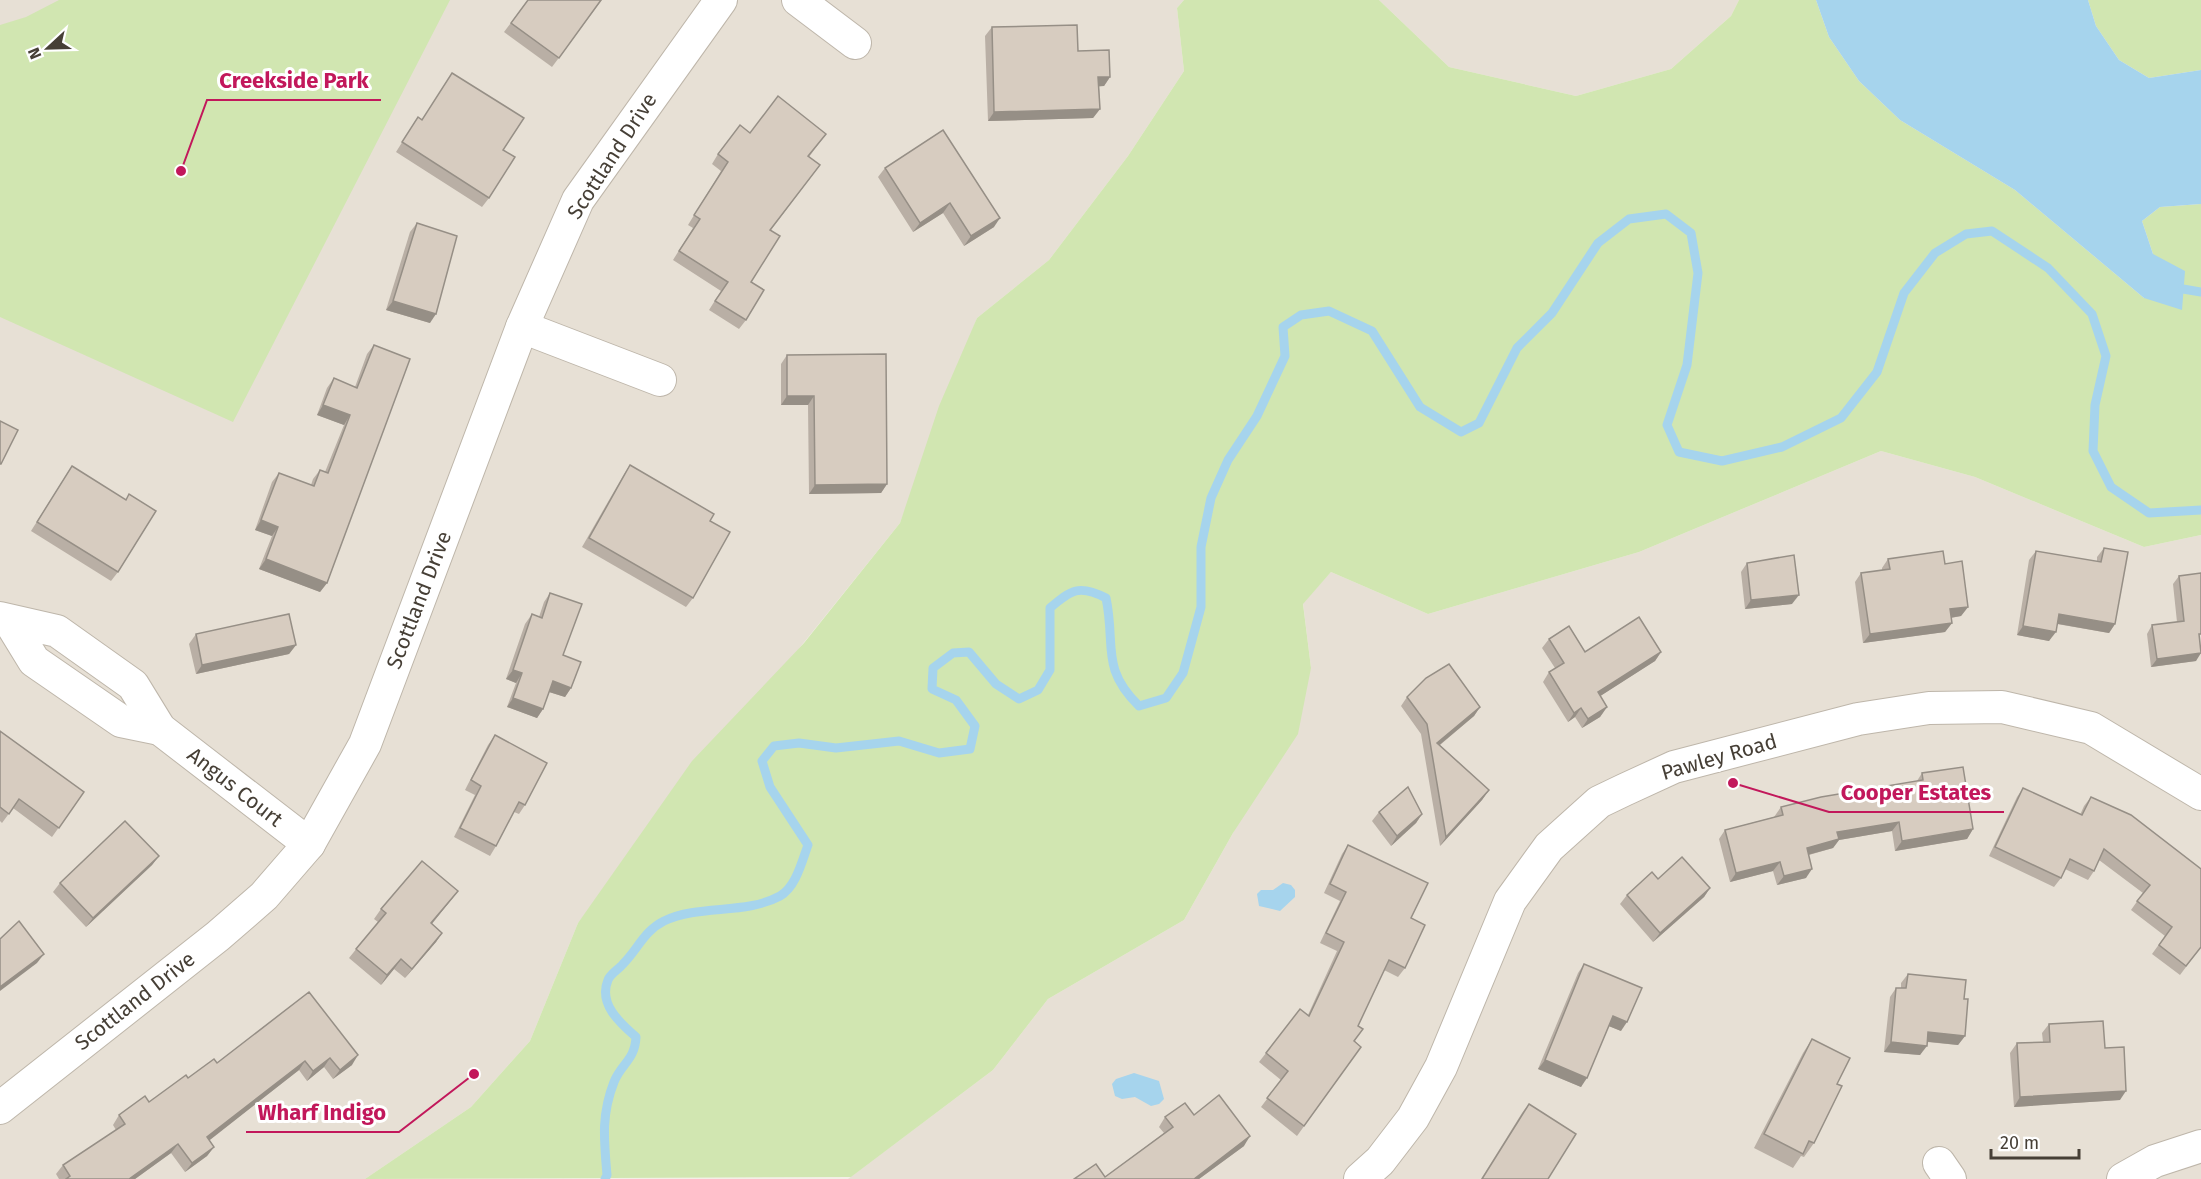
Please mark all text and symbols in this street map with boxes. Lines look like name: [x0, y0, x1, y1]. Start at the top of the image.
north arrow: [18, 18, 78, 78]
text: N: [24, 45, 45, 62]
callout: Creekside Park: [207, 60, 381, 100]
text: Creekside Park: [219, 67, 370, 94]
street label: Scottland Drive: [561, 88, 663, 224]
street label: Scottland Drive: [381, 527, 457, 673]
street label: Pawley Road: [1658, 728, 1780, 786]
street label: Angus Court: [182, 742, 288, 833]
callout: Cooper Estates: [1829, 772, 2004, 812]
text: Cooper Estates: [1841, 779, 1992, 806]
street label: Scottland Drive: [70, 946, 200, 1056]
callout: Wharf Indigo: [246, 1092, 399, 1132]
text: Wharf Indigo: [258, 1099, 386, 1126]
scale bar: [1991, 1122, 2080, 1160]
text: 20 m: [2000, 1132, 2039, 1154]

